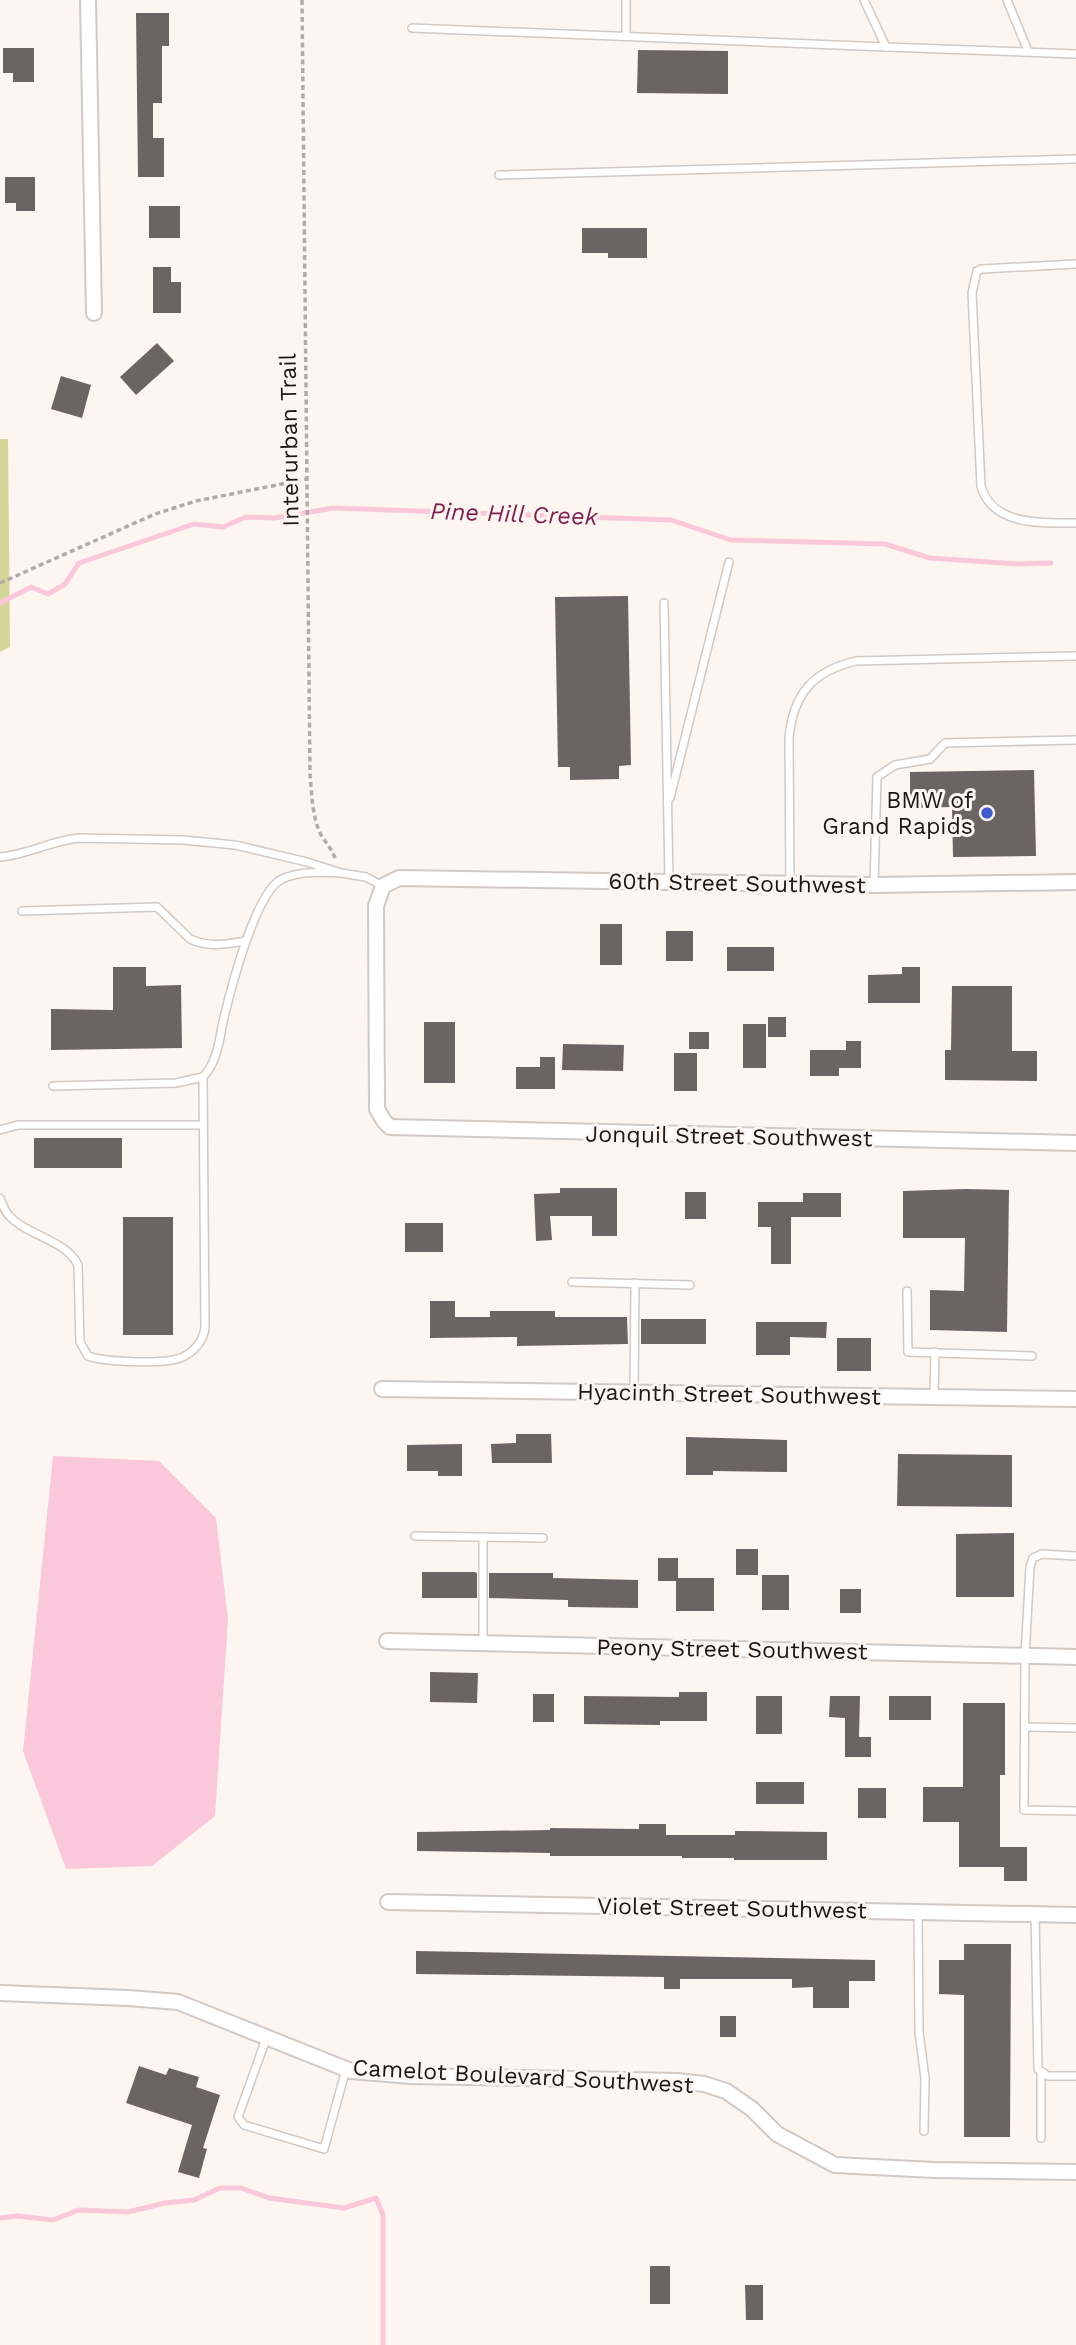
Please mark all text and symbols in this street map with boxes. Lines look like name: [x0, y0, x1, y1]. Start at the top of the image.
street label: Interurban Trail: [274, 353, 305, 527]
water label: Pine Hill Creek: [430, 497, 599, 531]
place label: BMW of Grand Rapids: [822, 787, 973, 840]
marker: BMW of Grand Rapids: [979, 805, 995, 821]
street label: 60th Street Southwest: [608, 868, 866, 899]
street label: Jonquil Street Southwest: [585, 1120, 873, 1153]
street label: Hyacinth Street Southwest: [577, 1378, 881, 1411]
street label: Peony Street Southwest: [596, 1634, 868, 1665]
street label: Violet Street Southwest: [597, 1893, 867, 1924]
street label: Camelot Boulevard Southwest: [352, 2054, 694, 2099]

